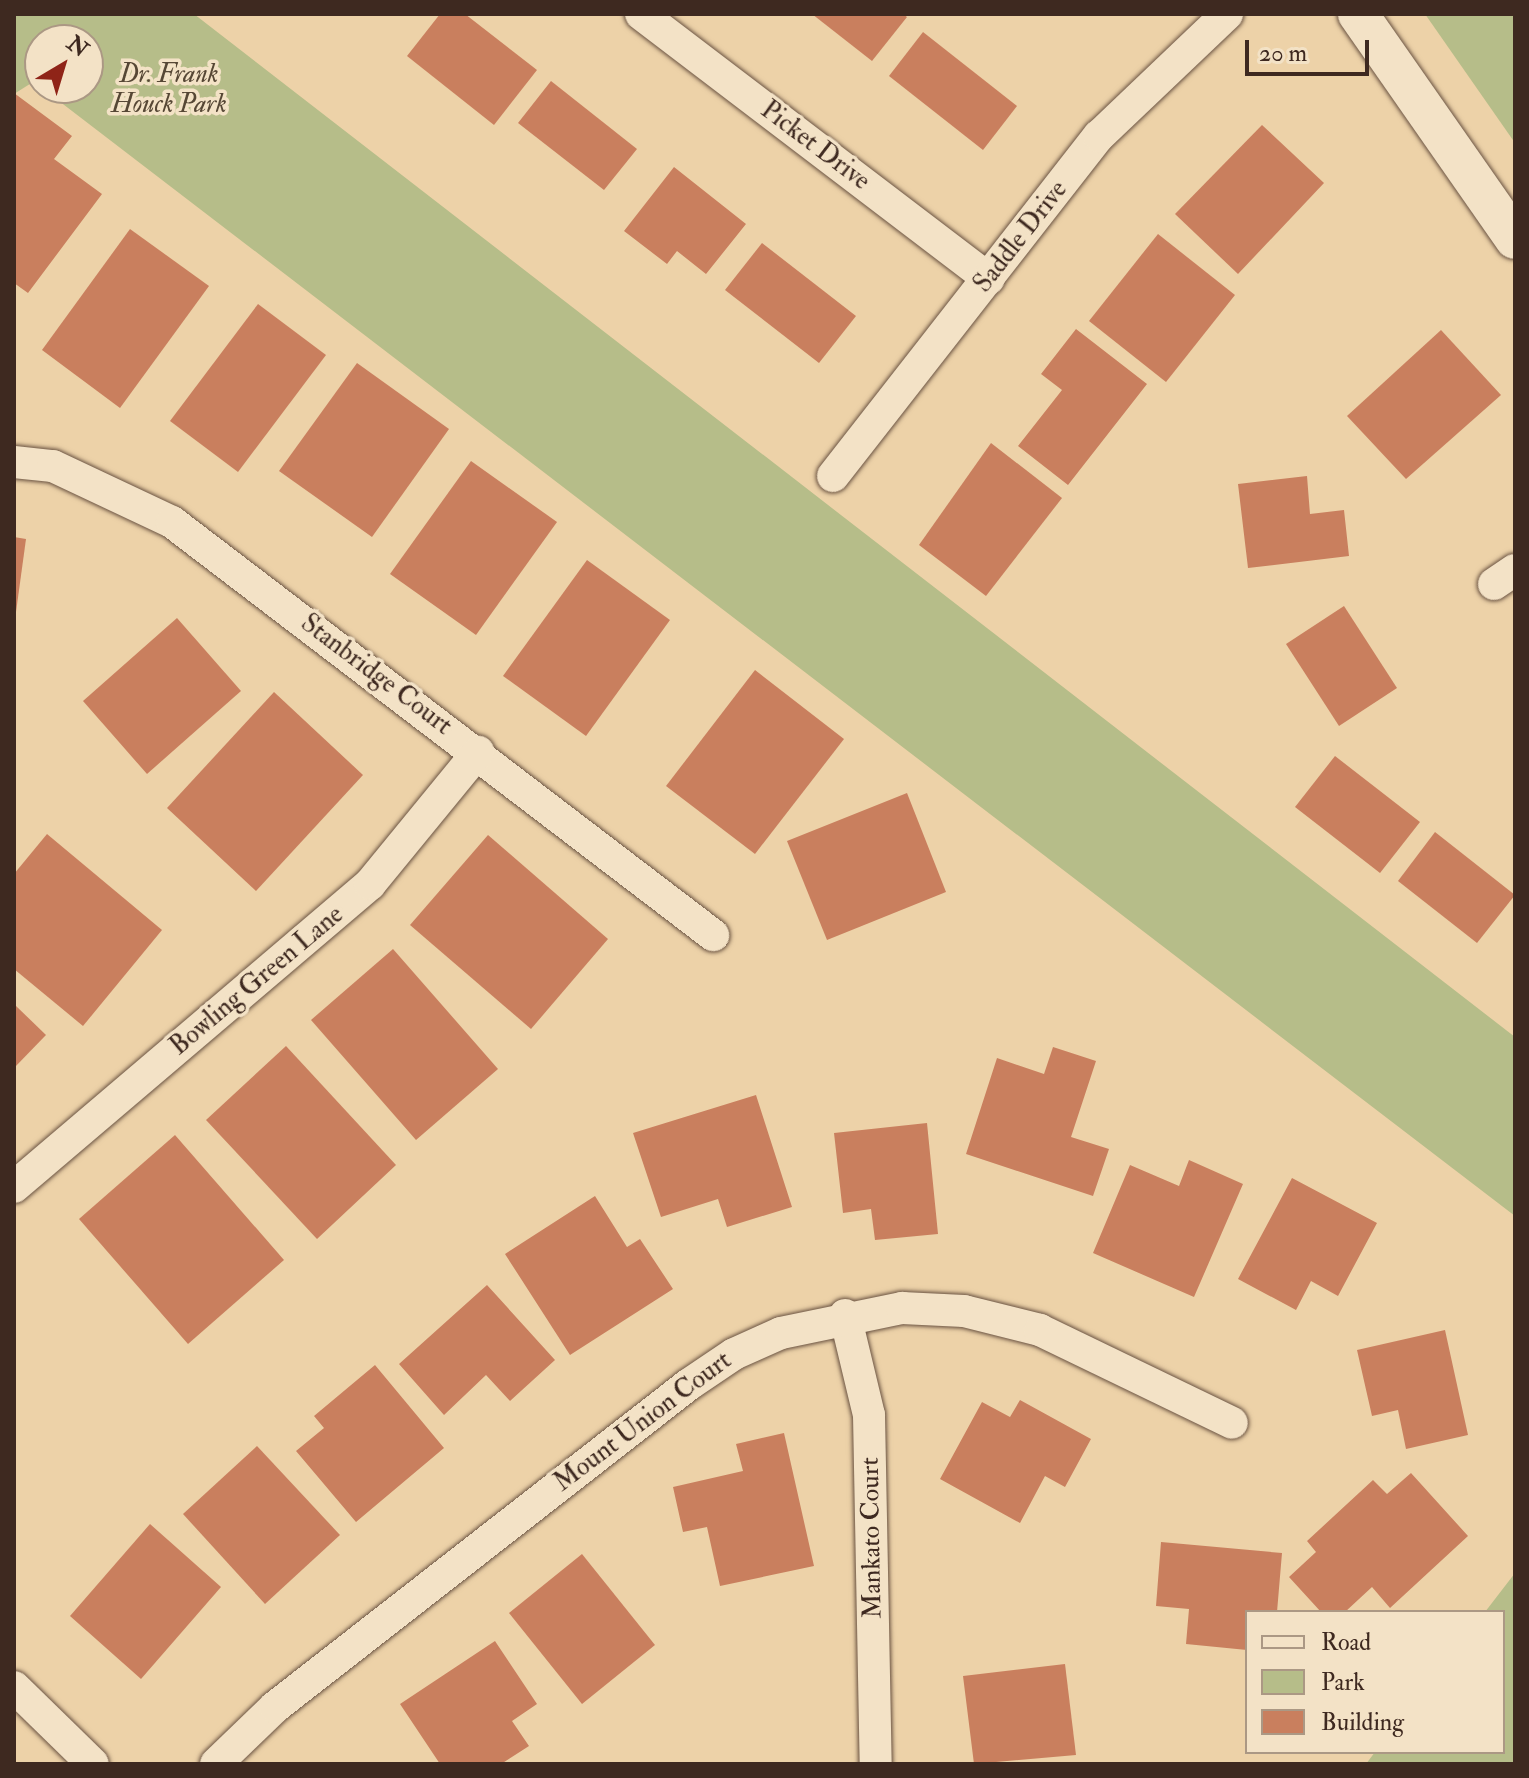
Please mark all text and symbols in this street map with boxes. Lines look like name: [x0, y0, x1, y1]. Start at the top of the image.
north arrow: [24, 24, 104, 104]
scale bar: [1249, 24, 1373, 74]
text: N: [61, 30, 94, 64]
text: 20 m: [1259, 38, 1307, 69]
park label: Dr. Frank Houck Park: [111, 59, 227, 120]
street label: Picket Drive: [754, 95, 876, 197]
street label: Saddle Drive: [968, 175, 1074, 299]
street label: Stanbridge Court: [294, 608, 458, 742]
street label: Bowling Green Lane: [164, 899, 350, 1063]
street label: Mount Union Court: [548, 1345, 738, 1499]
street label: Mankato Court: [855, 1457, 889, 1619]
legend: [1245, 1610, 1505, 1754]
text: Road: [1321, 1627, 1371, 1658]
text: Park: [1321, 1667, 1365, 1698]
text: Building: [1321, 1707, 1404, 1738]

